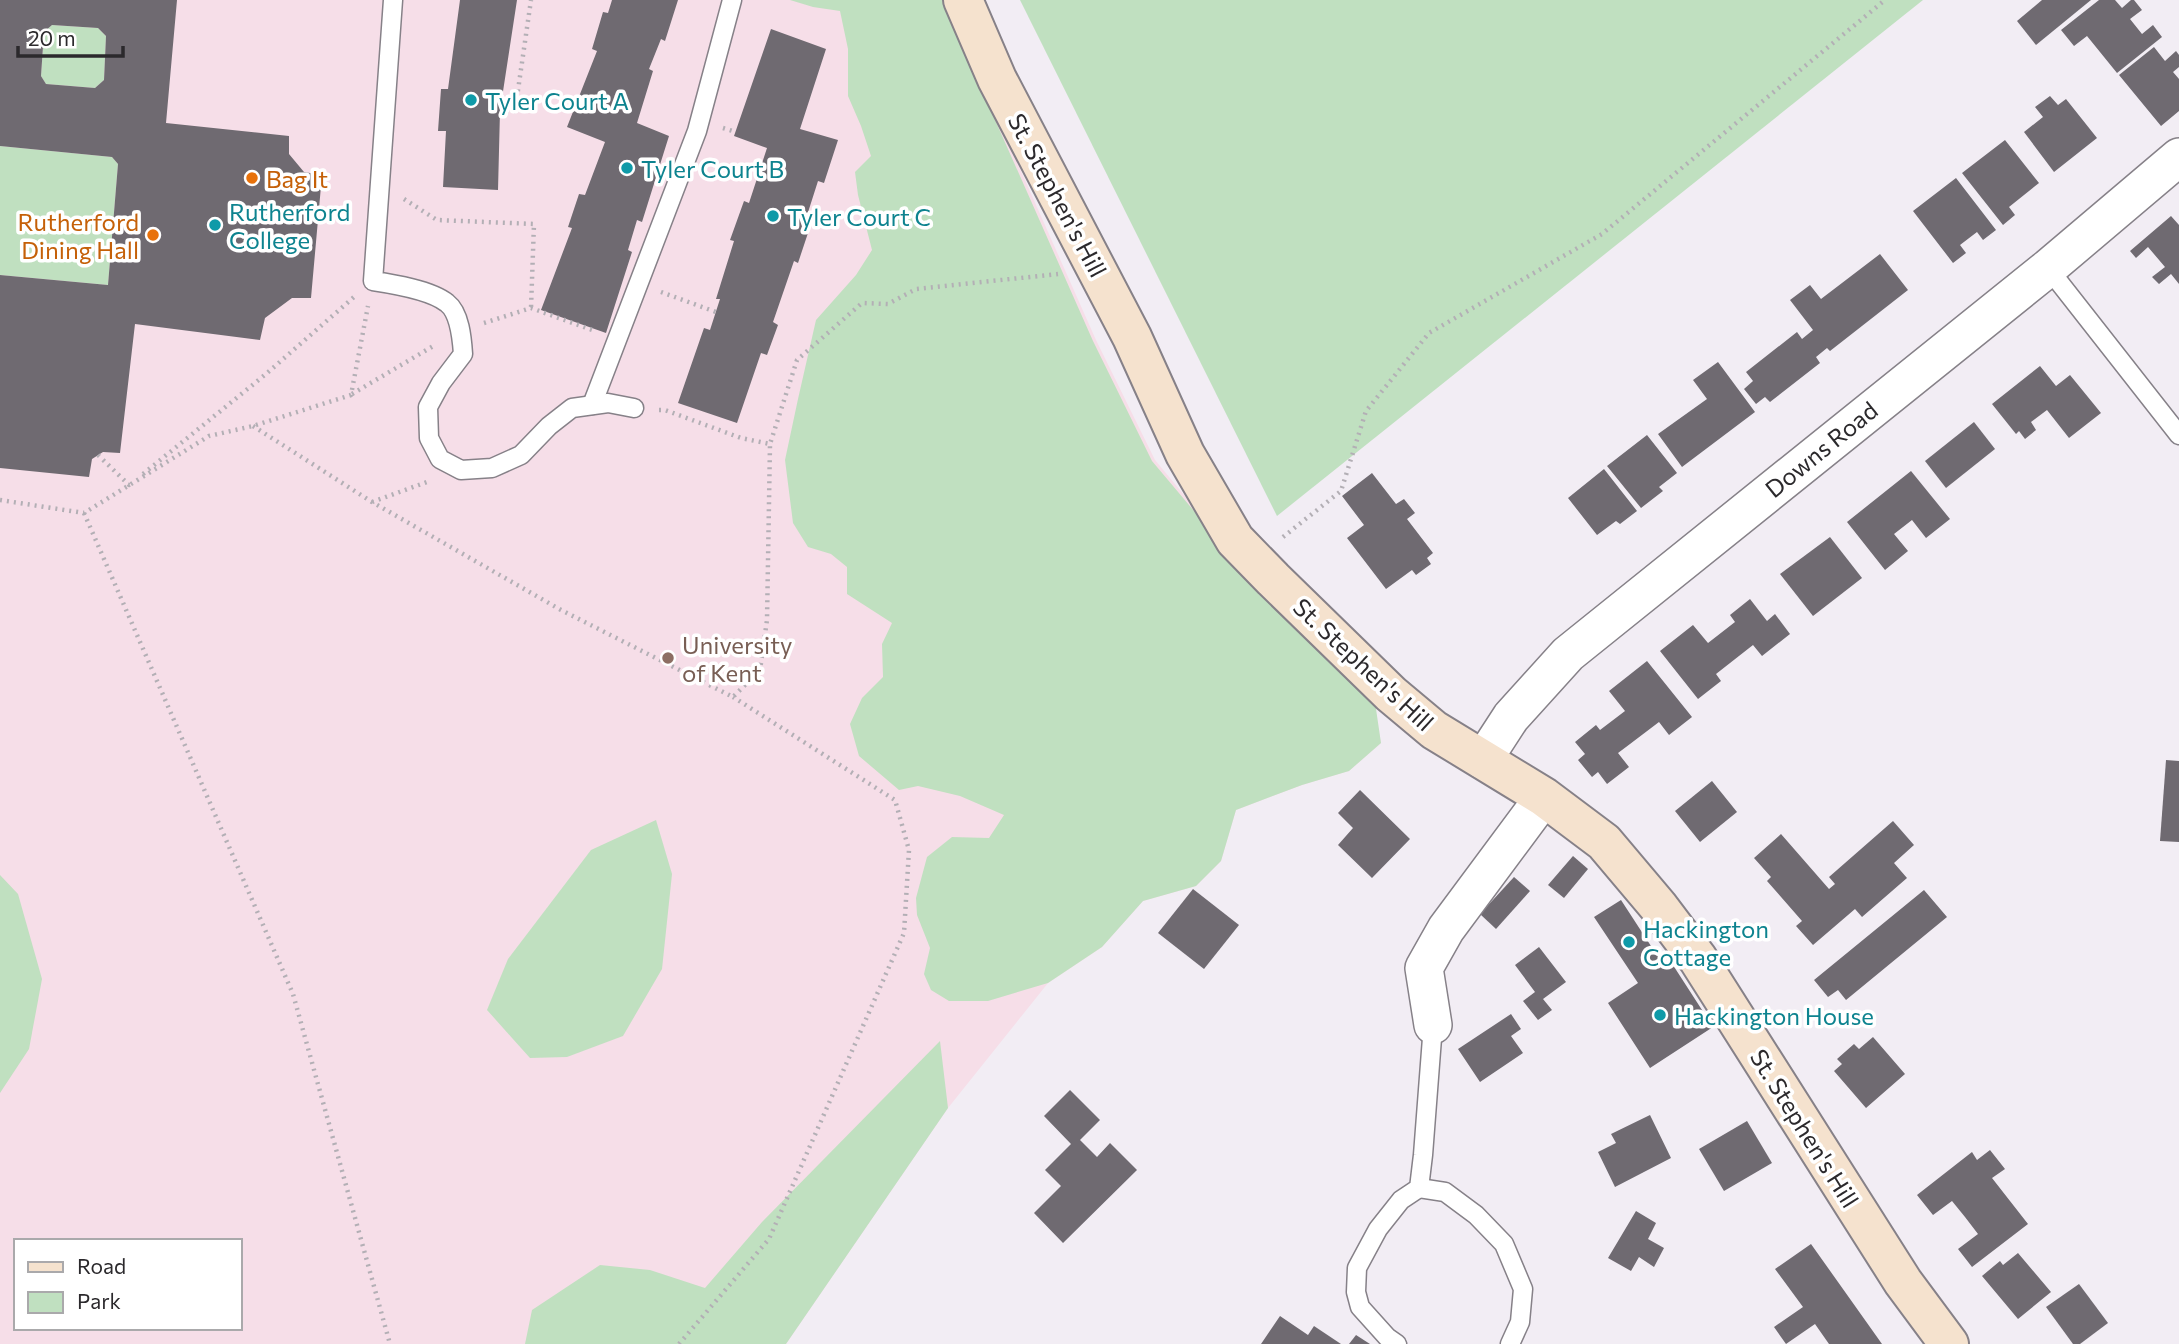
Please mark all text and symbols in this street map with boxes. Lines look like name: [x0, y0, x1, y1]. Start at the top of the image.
scale bar: [18, 14, 122, 58]
text: 20 m: [28, 25, 76, 50]
place label: Tyler Court A: [485, 86, 629, 115]
marker: Tyler Court A: [463, 92, 479, 108]
street label: St. Stephen's Hill: [1003, 108, 1113, 282]
place label: Tyler Court B: [641, 154, 784, 183]
marker: Tyler Court B: [619, 160, 635, 176]
place label: Bag It: [266, 164, 328, 193]
marker: Bag It: [244, 170, 260, 186]
place label: Rutherford College: [229, 197, 350, 254]
place label: Tyler Court C: [787, 202, 931, 231]
place label: Rutherford Dining Hall: [18, 207, 139, 264]
marker: Tyler Court C: [765, 208, 781, 224]
marker: Rutherford College: [207, 217, 223, 233]
marker: Rutherford Dining Hall: [145, 227, 161, 243]
street label: Downs Road: [1759, 395, 1883, 503]
street label: St. Stephen's Hill: [1288, 592, 1440, 736]
place label: University of Kent: [682, 630, 793, 687]
marker: University of Kent: [660, 650, 676, 666]
place label: Hackington Cottage: [1643, 914, 1769, 971]
marker: Hackington Cottage: [1621, 934, 1637, 950]
place label: Hackington House: [1674, 1001, 1874, 1030]
marker: Hackington House: [1652, 1007, 1668, 1023]
street label: St. Stephen's Hill: [1745, 1043, 1865, 1213]
legend: [14, 1239, 242, 1330]
text: Road: [77, 1253, 126, 1278]
text: Park: [77, 1288, 121, 1313]

